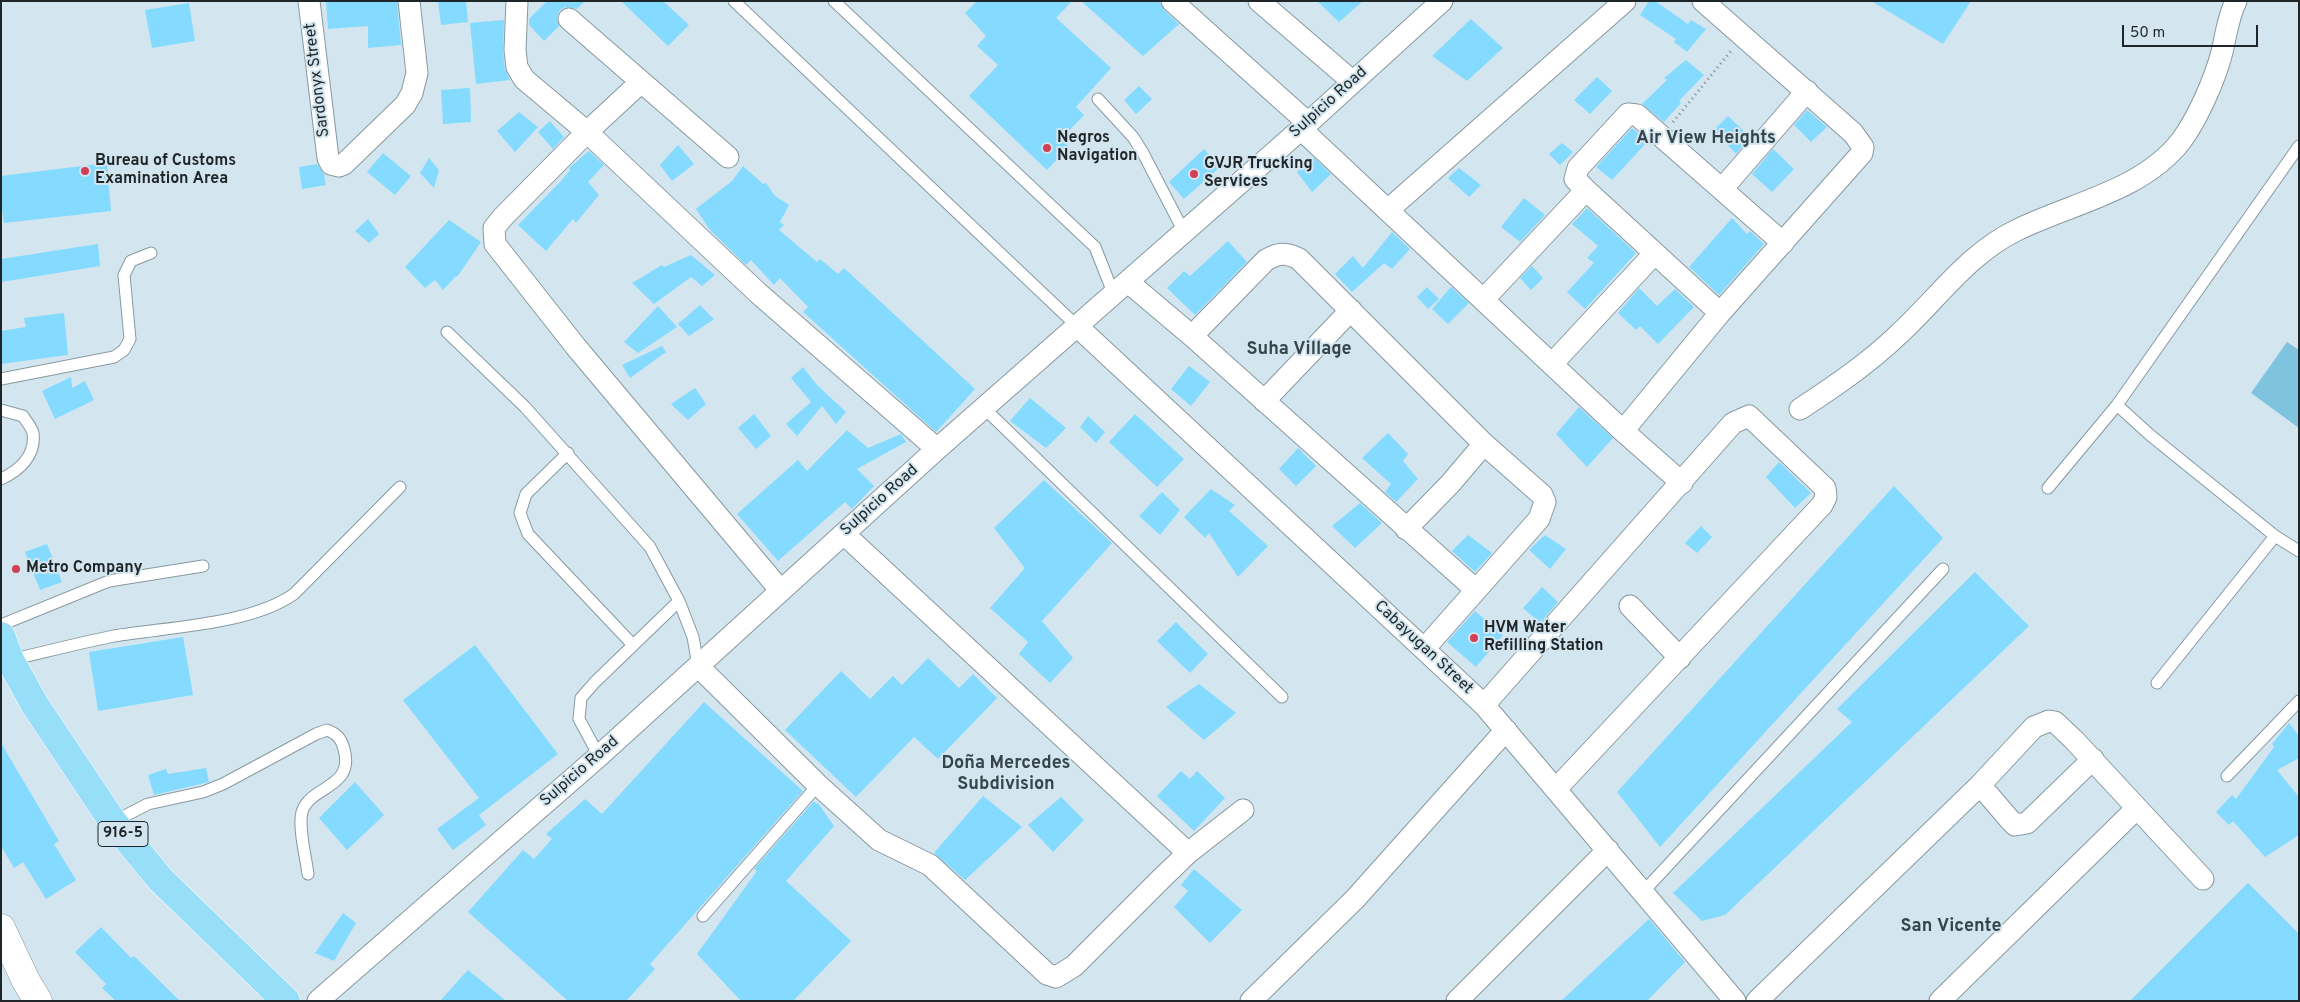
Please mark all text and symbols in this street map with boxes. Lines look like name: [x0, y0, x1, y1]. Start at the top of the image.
scale bar: [2125, 15, 2261, 47]
street label: Sardonyx Street: [301, 22, 335, 138]
text: 50 m: [2130, 24, 2165, 43]
street label: Sulpicio Road: [1286, 63, 1372, 143]
district label: Air View Heights: [1636, 128, 1776, 150]
place label: Negros Navigation: [1057, 129, 1138, 167]
marker: Negros Navigation: [1041, 142, 1053, 154]
place label: Bureau of Customs Examination Area: [95, 152, 236, 190]
place label: GVJR Trucking Services: [1204, 155, 1313, 193]
marker: Bureau of Customs Examination Area: [79, 165, 91, 177]
marker: GVJR Trucking Services: [1188, 168, 1200, 180]
district label: Suha Village: [1246, 339, 1352, 361]
street label: Sulpicio Road: [837, 461, 923, 541]
place label: Metro Company: [26, 559, 143, 579]
marker: Metro Company: [10, 563, 22, 575]
street label: Cabayugan Street: [1370, 597, 1476, 699]
place label: HVM Water Refilling Station: [1484, 619, 1604, 657]
marker: HVM Water Refilling Station: [1468, 632, 1480, 644]
street label: Sulpicio Road: [537, 733, 623, 811]
district label: Doña Mercedes Subdivision: [942, 753, 1070, 796]
road number: 916-5: [98, 822, 148, 846]
district label: San Vicente: [1901, 916, 2001, 938]

